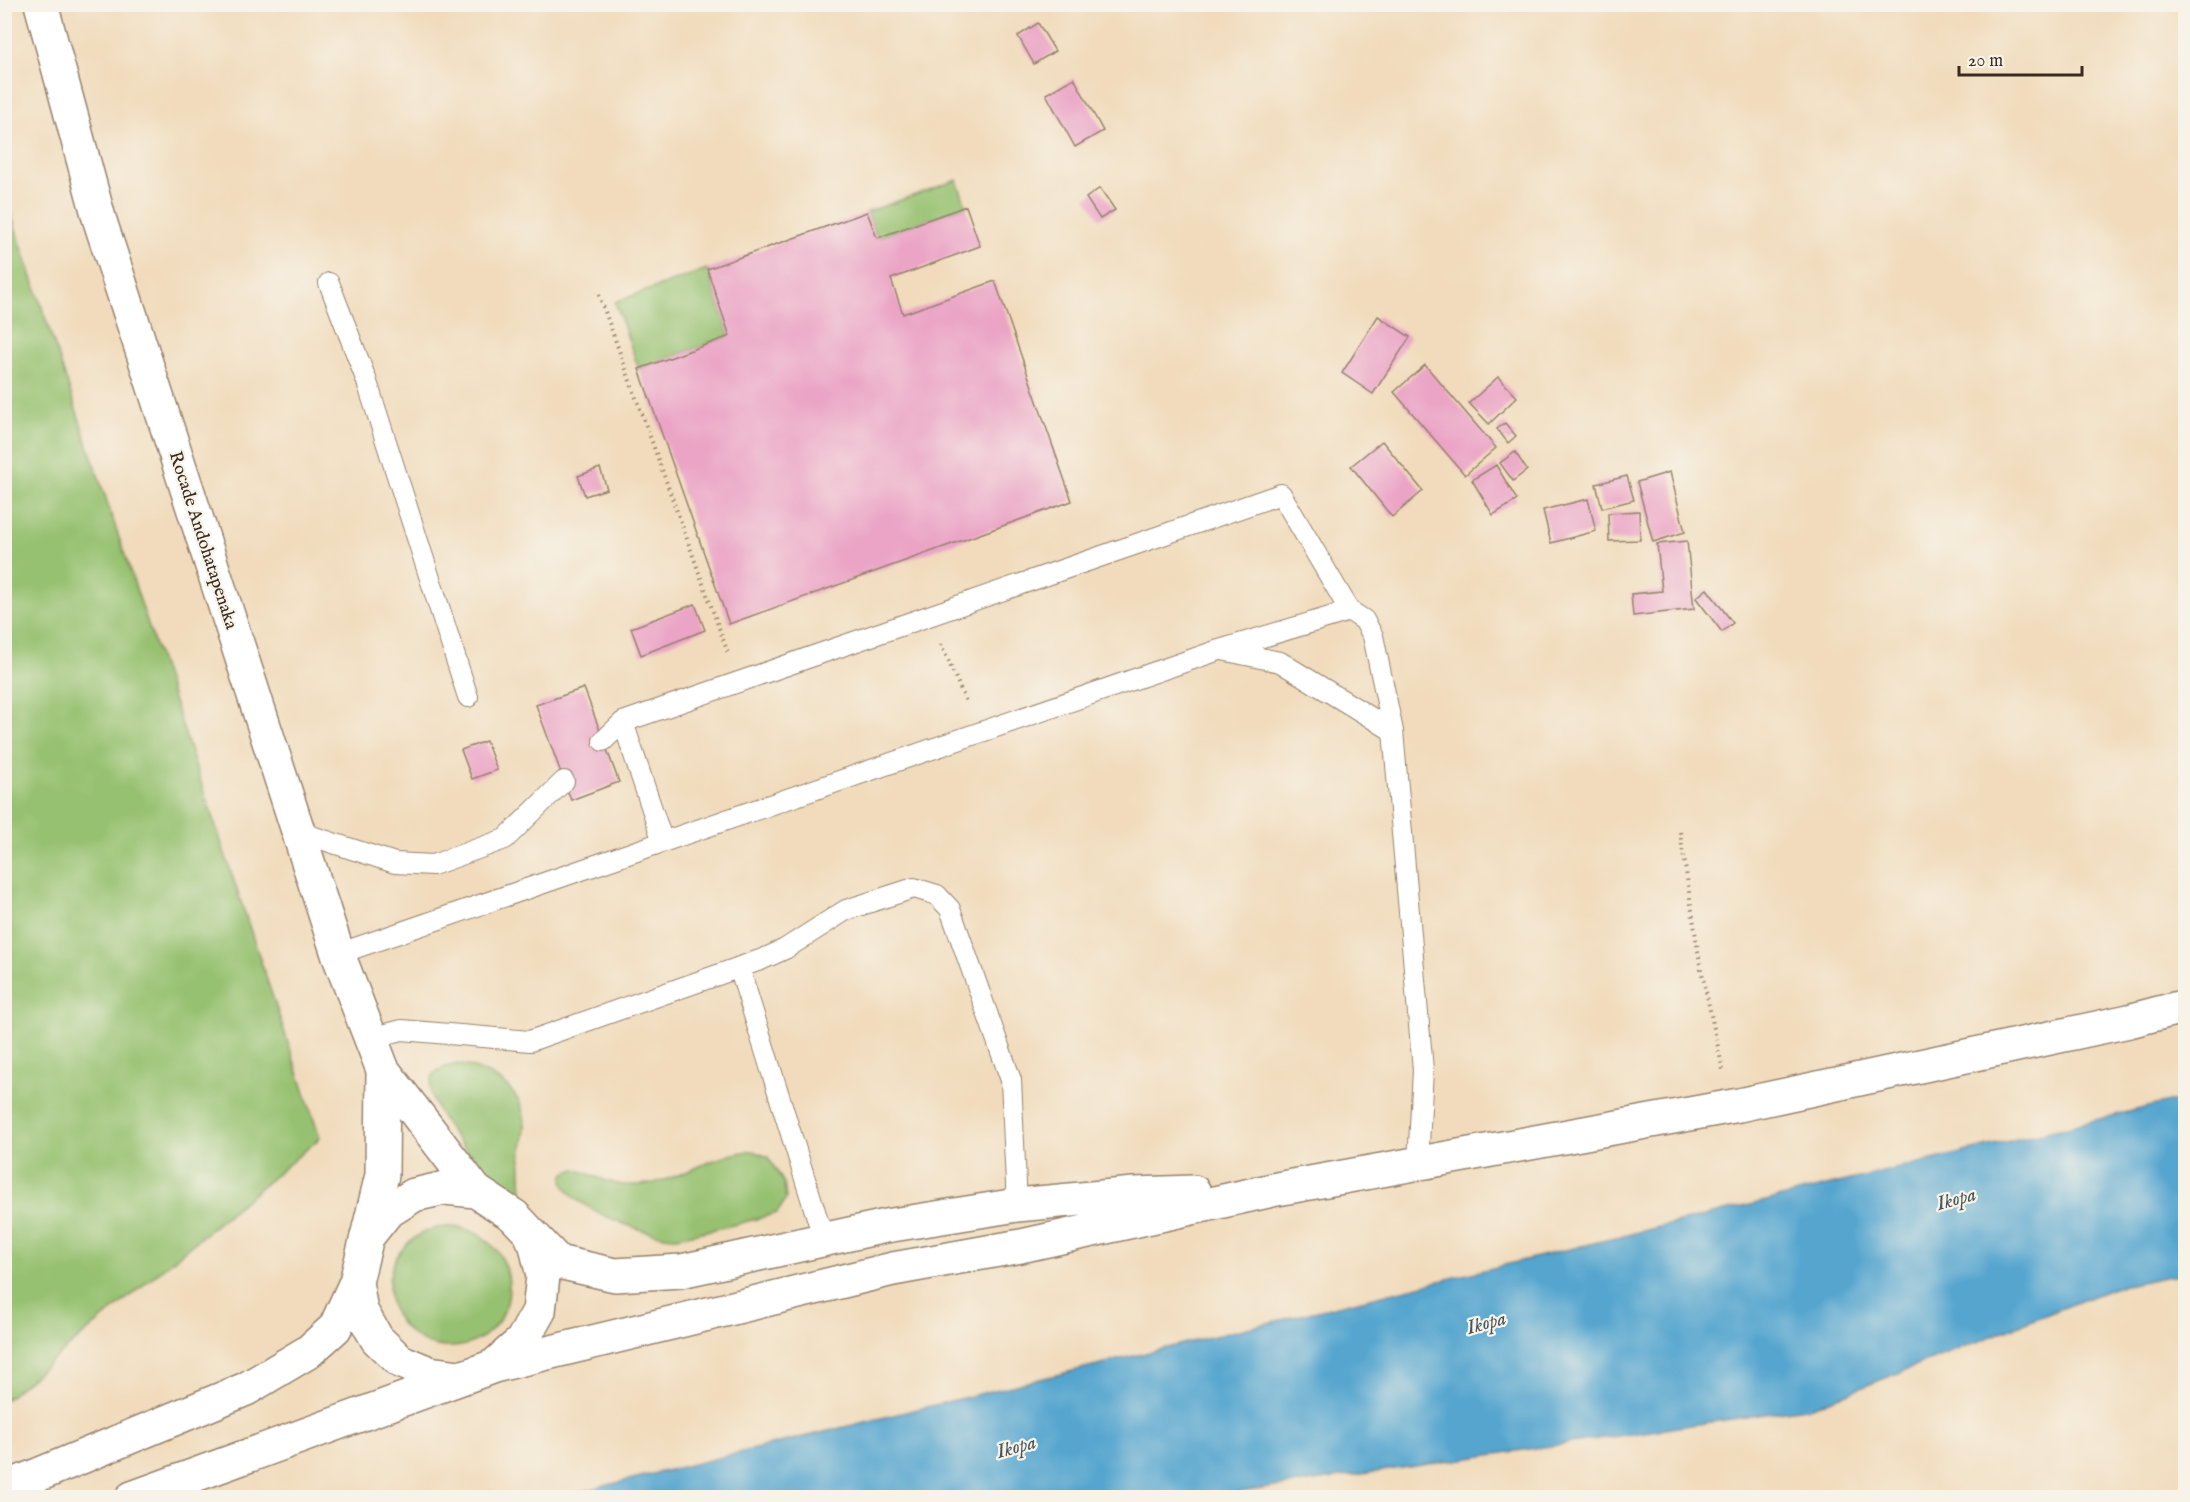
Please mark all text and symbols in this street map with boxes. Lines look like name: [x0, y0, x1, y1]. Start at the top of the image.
scale bar: [1959, 39, 2082, 77]
text: 20 m: [1968, 50, 2003, 73]
street label: Rocade Andohatapenaka: [163, 449, 242, 633]
water label: Ikopa: [1933, 1182, 1979, 1217]
water label: Ikopa: [1463, 1306, 1509, 1341]
water label: Ikopa: [993, 1430, 1039, 1465]

